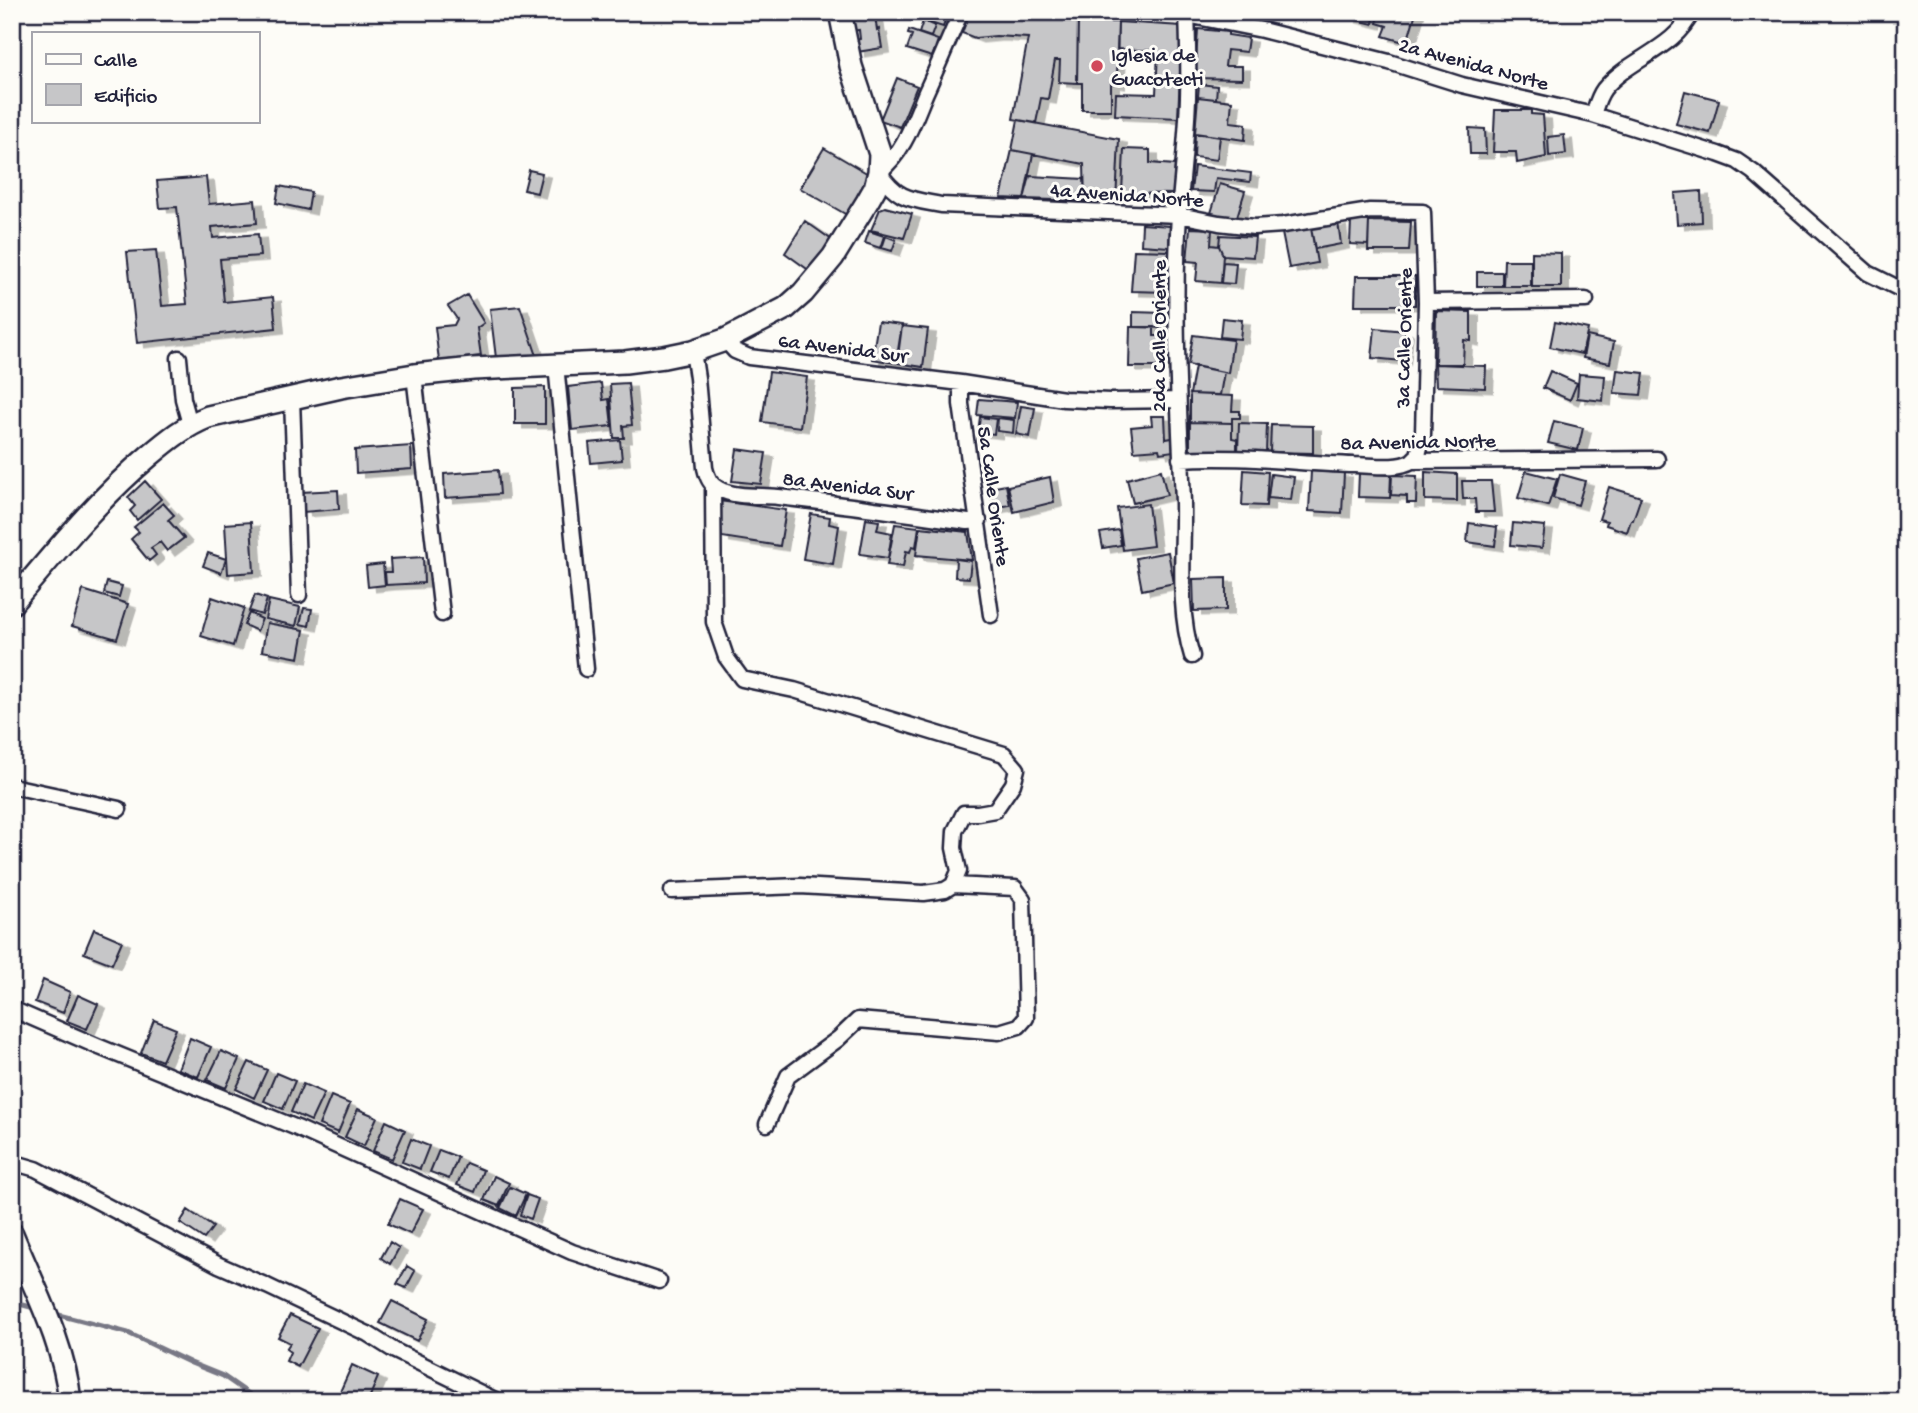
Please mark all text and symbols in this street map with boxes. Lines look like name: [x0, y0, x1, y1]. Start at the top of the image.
legend: [32, 32, 259, 122]
street label: 2a Avenida Norte: [1395, 34, 1552, 99]
place label: Iglesia de Guacotecti: [1111, 45, 1203, 94]
text: Calle: [94, 50, 138, 75]
marker: Iglesia de Guacotecti: [1089, 58, 1105, 74]
text: Edificio: [94, 86, 158, 111]
street label: 4a Avenida Norte: [1049, 180, 1206, 215]
street label: 2da Calle Oriente: [1149, 259, 1174, 412]
street label: 3a Calle Oriente: [1393, 266, 1420, 410]
street label: 6a Avenida Sur: [776, 330, 910, 371]
street label: 5a Calle Oriente: [969, 425, 1014, 569]
street label: 8a Avenida Norte: [1340, 431, 1497, 458]
street label: 8a Avenida Sur: [781, 468, 916, 509]

